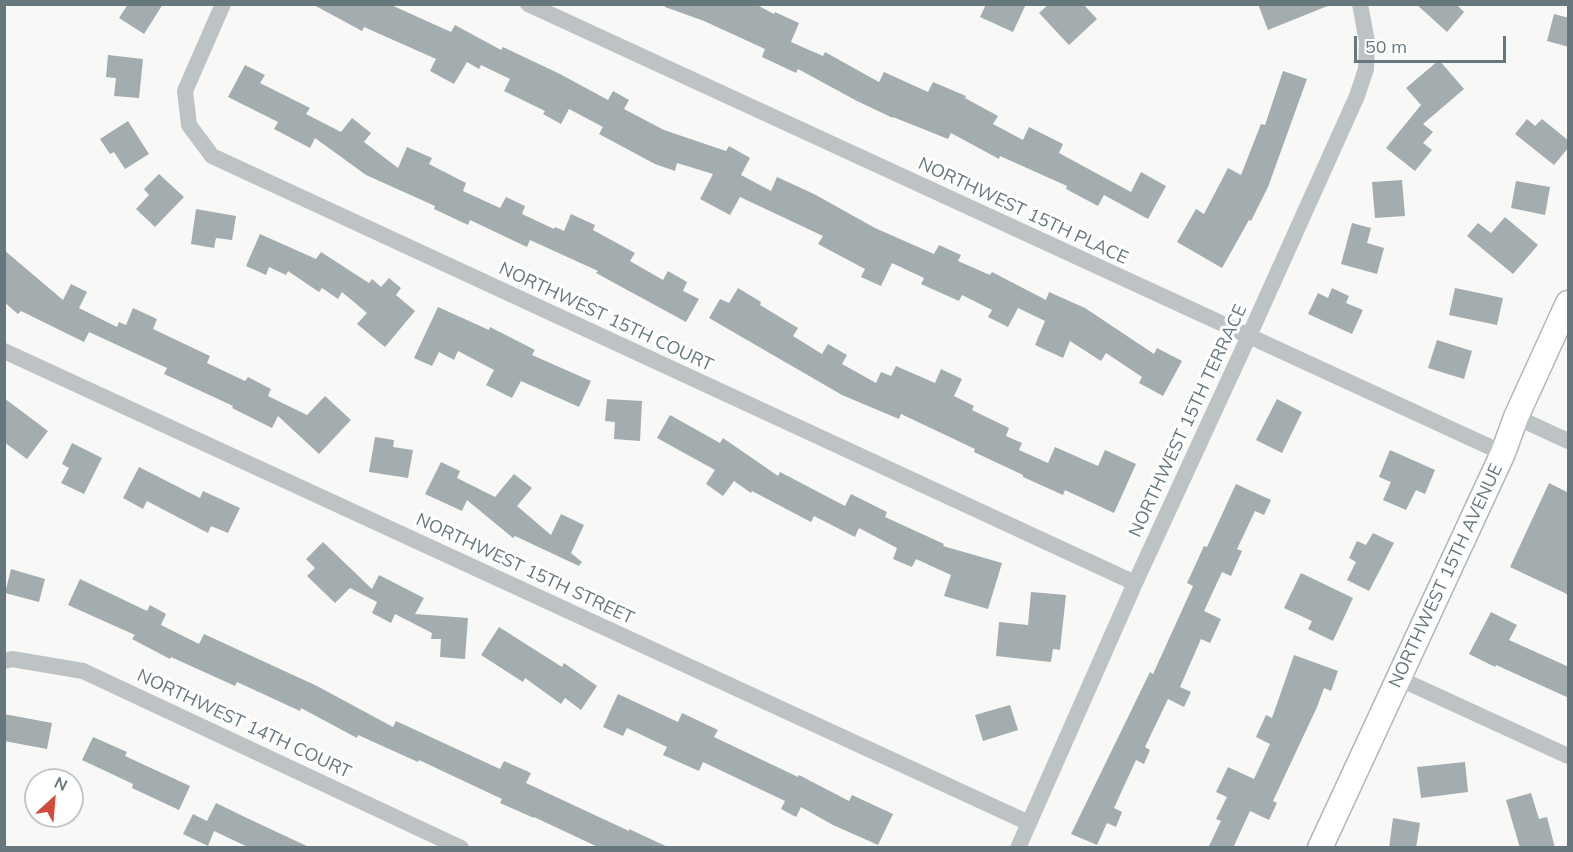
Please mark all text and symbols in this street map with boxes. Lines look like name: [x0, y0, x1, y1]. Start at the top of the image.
scale bar: [1357, 24, 1508, 62]
text: 50 m: [1365, 35, 1407, 58]
street label: NORTHWEST 15TH PLACE: [915, 153, 1131, 269]
street label: NORTHWEST 15TH COURT: [495, 258, 717, 376]
street label: NORTHWEST 15TH TERRACE: [1125, 301, 1251, 541]
street label: NORTHWEST 15TH AVENUE: [1385, 461, 1507, 691]
street label: NORTHWEST 15TH STREET: [413, 509, 637, 629]
street label: NORTHWEST 14TH COURT: [133, 665, 355, 783]
north arrow: [24, 768, 84, 828]
text: N: [51, 772, 71, 795]

